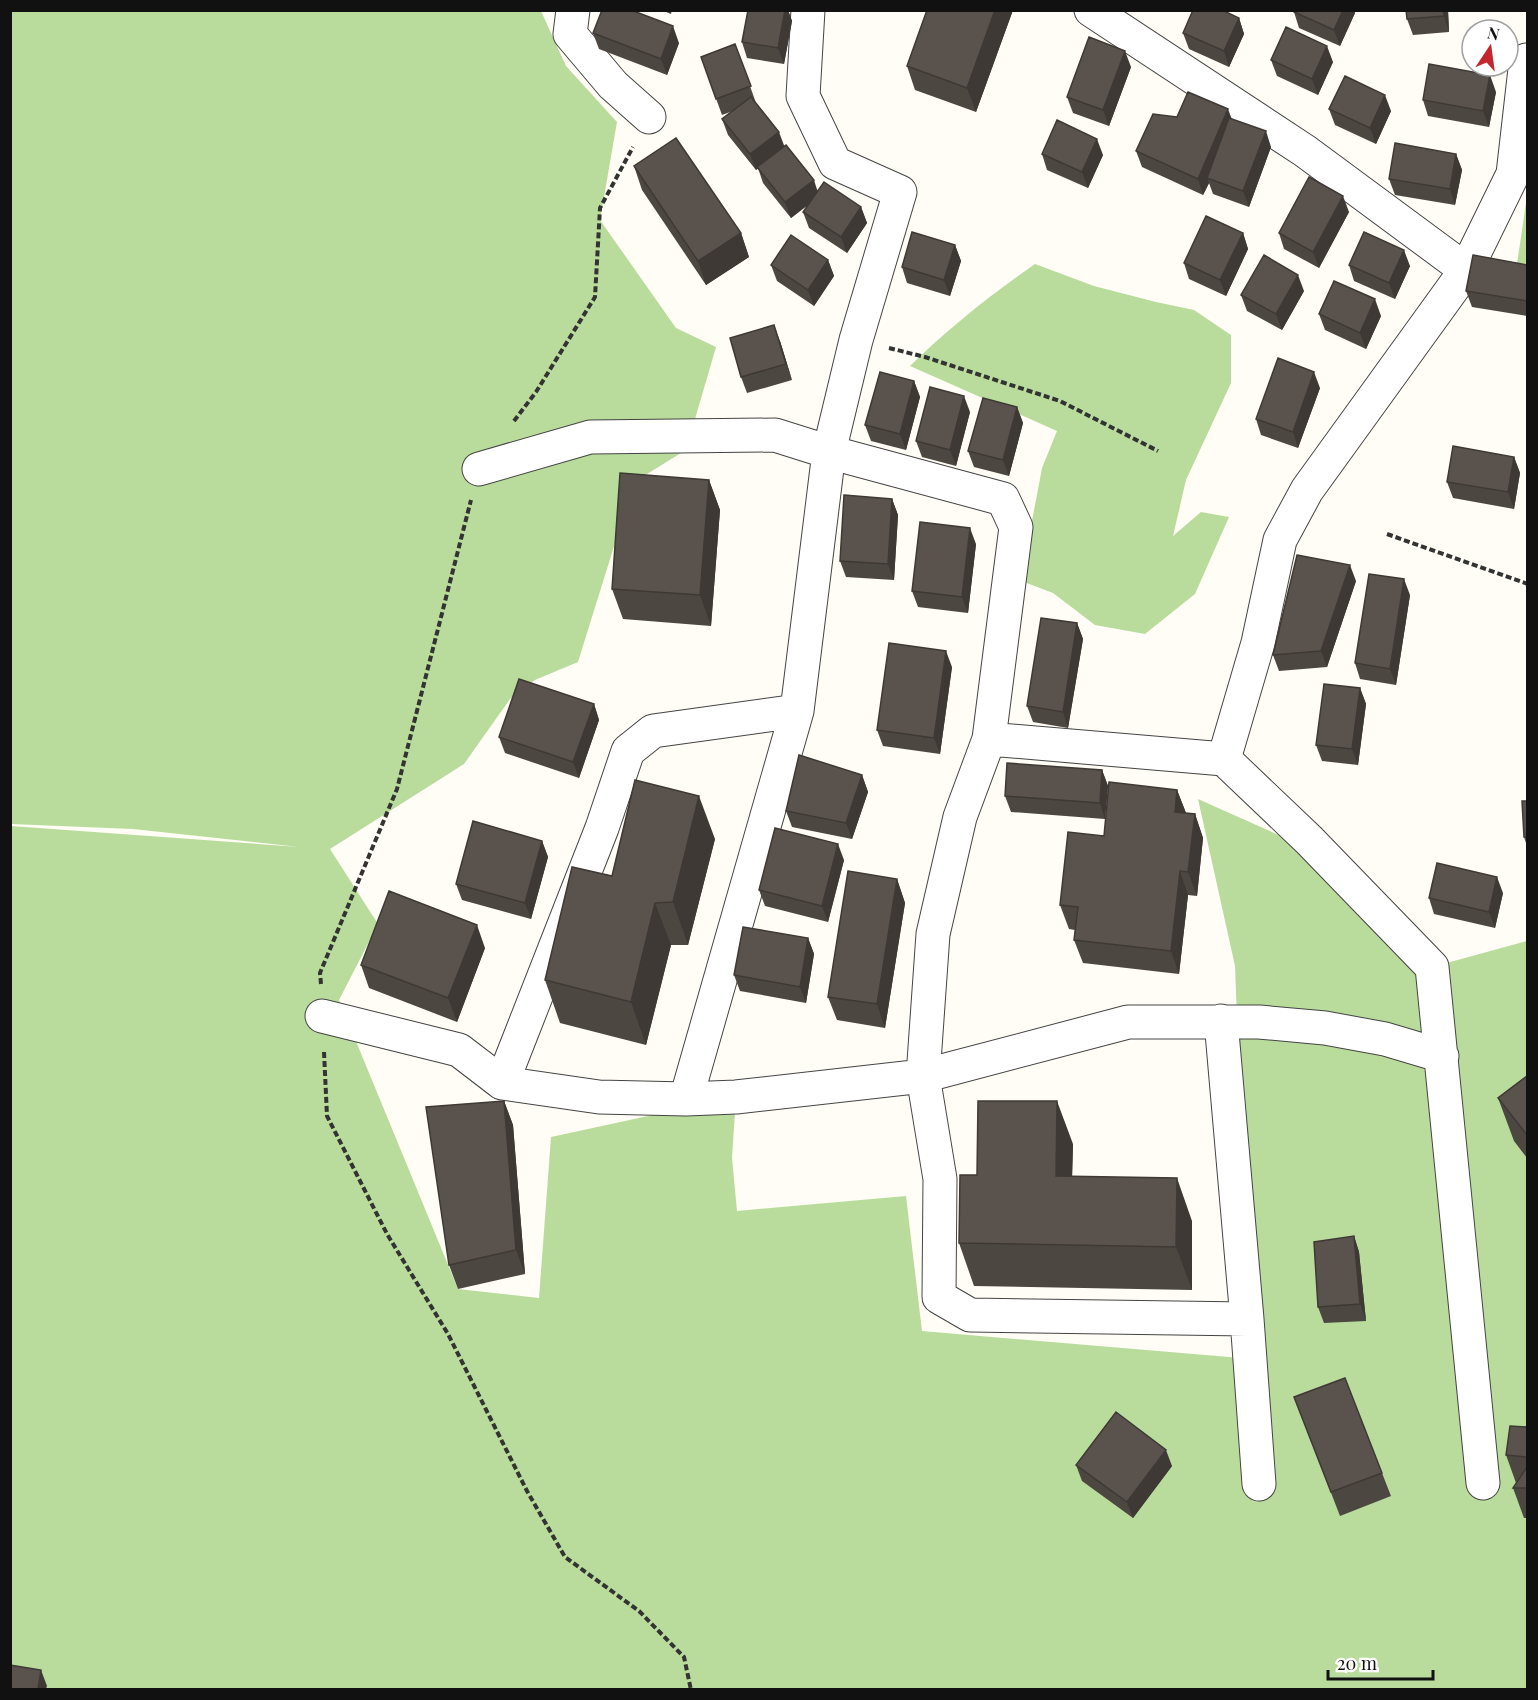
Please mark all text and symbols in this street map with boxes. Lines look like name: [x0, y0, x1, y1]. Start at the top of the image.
north arrow: [1460, 18, 1520, 78]
text: N: [1485, 21, 1502, 45]
scale bar: [1328, 1643, 1433, 1681]
text: 20 m: [1337, 1651, 1377, 1675]

